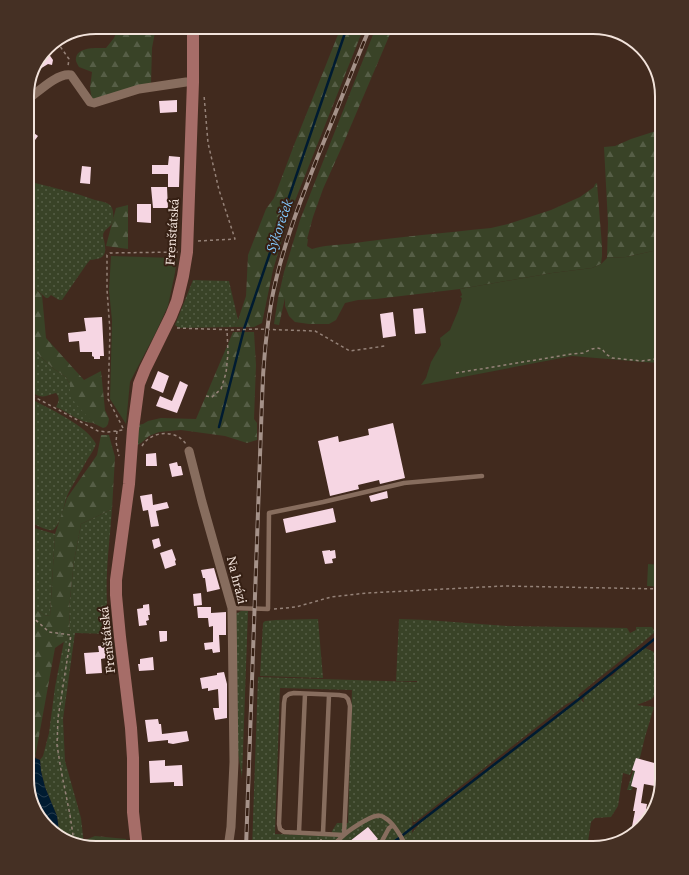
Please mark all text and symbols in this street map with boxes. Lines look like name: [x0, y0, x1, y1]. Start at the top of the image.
water label: Sýkoreček: [261, 196, 298, 255]
street label: Frenštátská: [161, 198, 183, 266]
street label: Na hrázi: [223, 554, 251, 606]
street label: Frenštátská: [95, 605, 119, 674]

